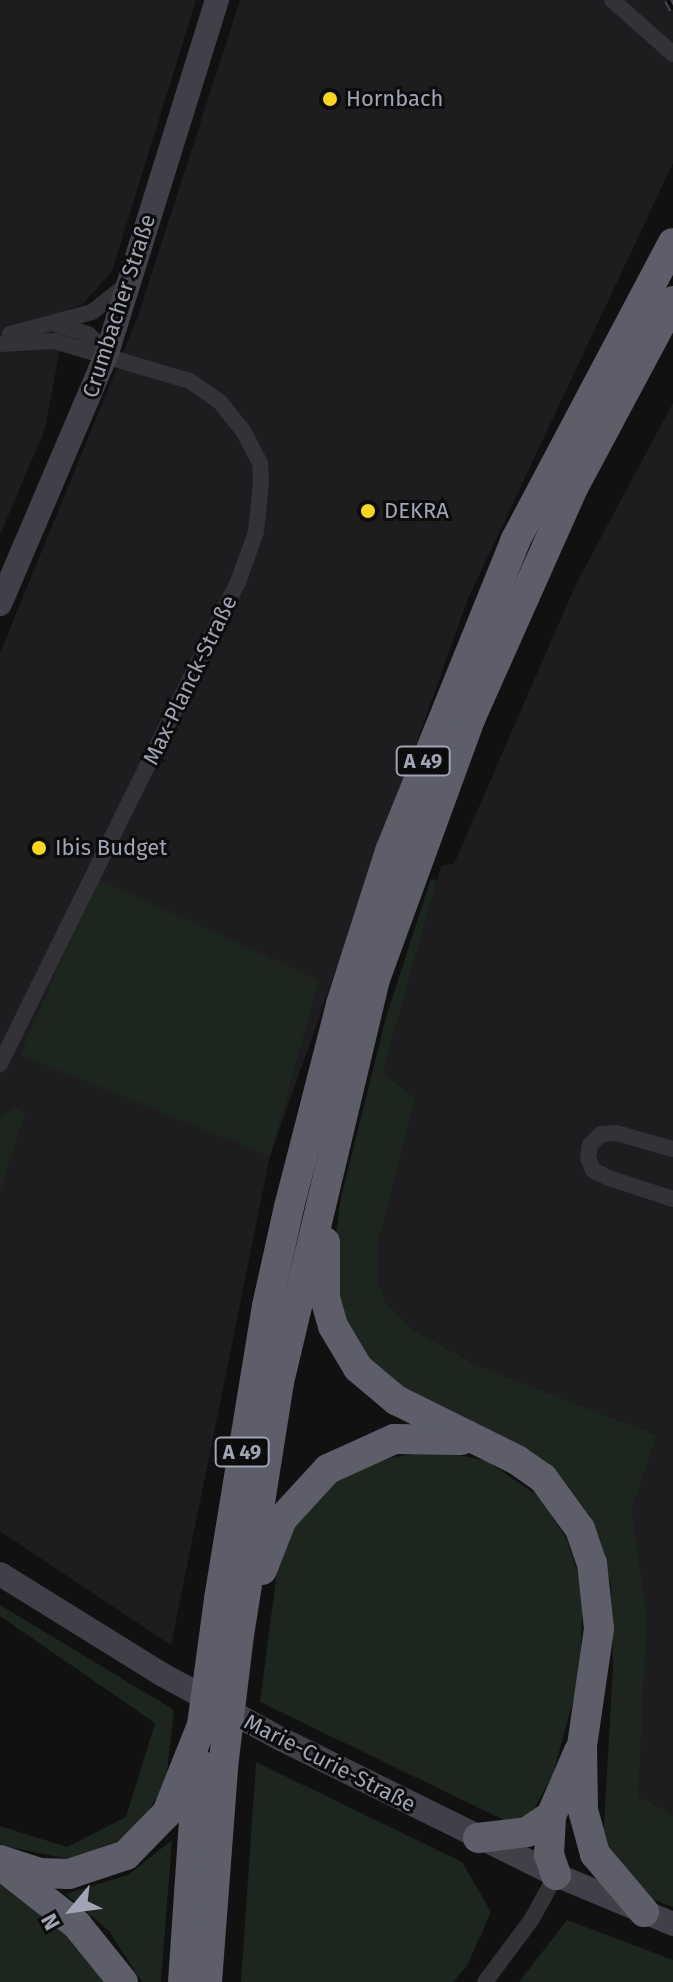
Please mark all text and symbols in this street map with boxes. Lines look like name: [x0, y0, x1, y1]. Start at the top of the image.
place label: Hornbach: [346, 86, 443, 112]
marker: Hornbach: [321, 90, 339, 108]
street label: Crumbacher Straße: [77, 211, 161, 401]
place label: DEKRA: [384, 498, 449, 524]
marker: DEKRA: [359, 502, 377, 520]
street label: Max-Planck-Straße: [138, 591, 242, 769]
road number: A 49: [395, 745, 451, 777]
place label: Ibis Budget: [55, 835, 167, 861]
marker: Ibis Budget: [30, 839, 48, 857]
road number: A 49: [214, 1436, 270, 1468]
street label: Marie-Curie-Straße: [240, 1708, 420, 1818]
north arrow: [32, 1870, 112, 1950]
text: N: [35, 1909, 66, 1935]

